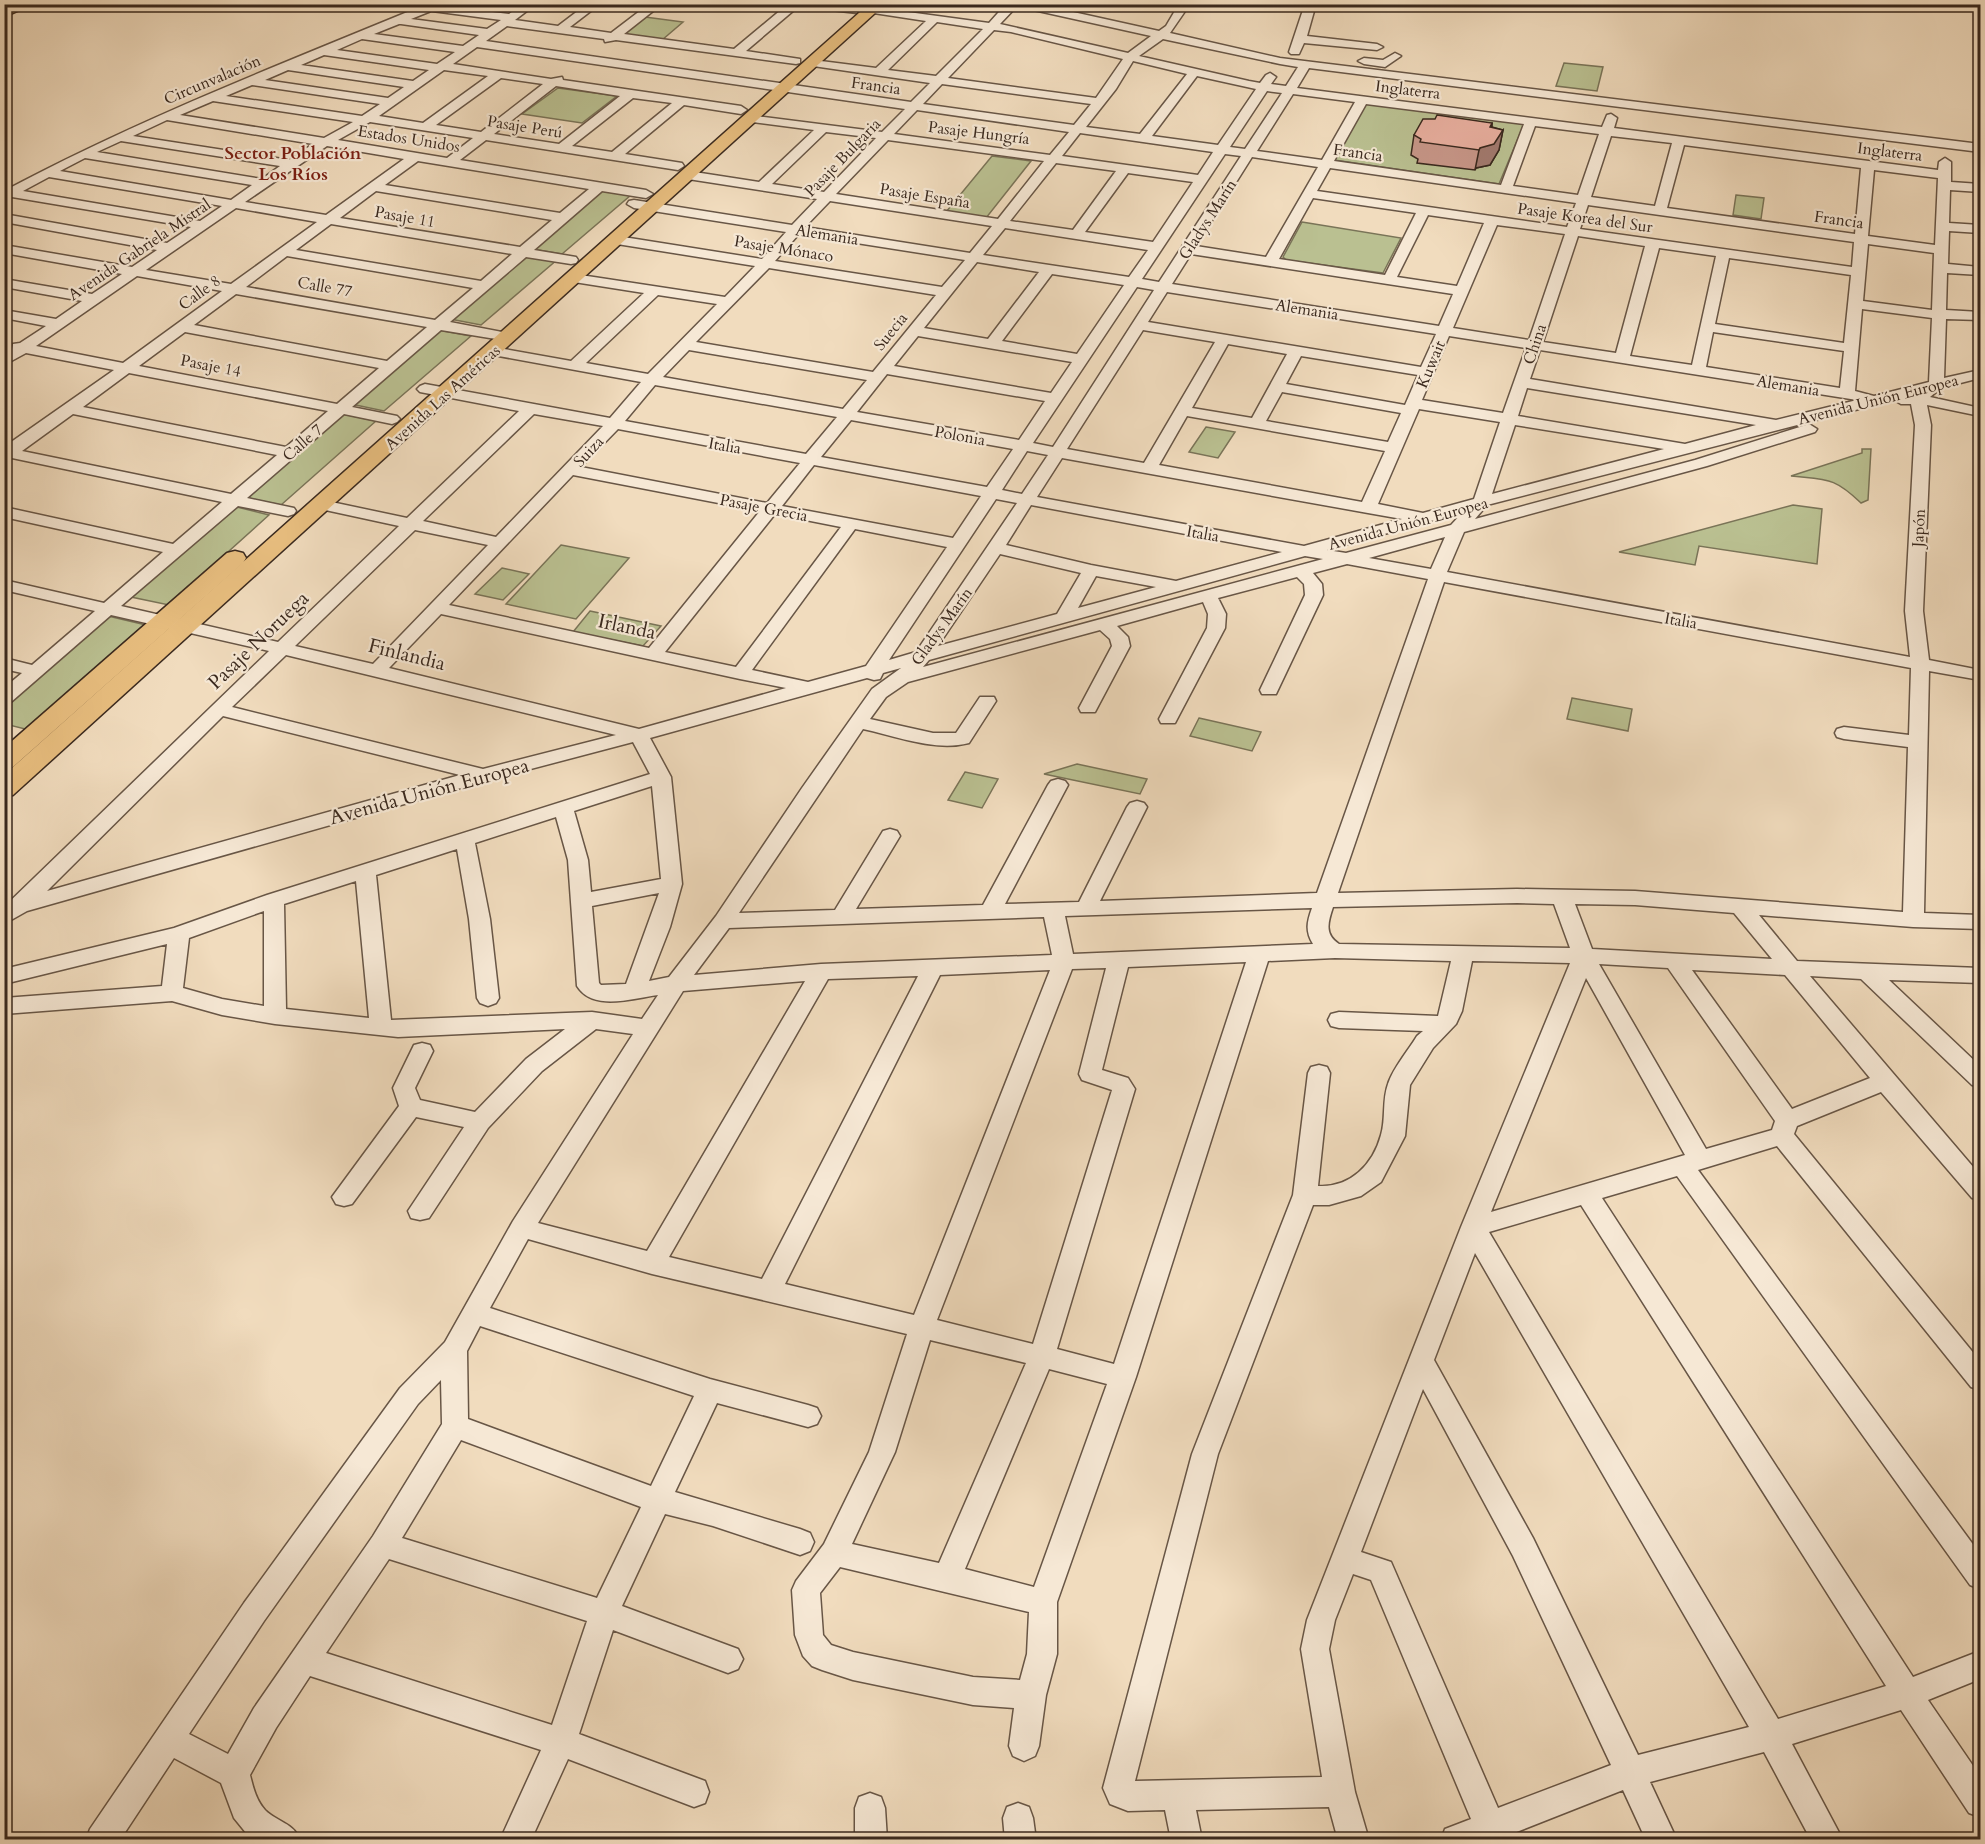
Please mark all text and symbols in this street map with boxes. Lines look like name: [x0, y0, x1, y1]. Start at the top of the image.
street label: Circunvalación: [161, 50, 264, 110]
street label: Francia: [850, 72, 902, 100]
street label: Inglaterra: [1374, 75, 1442, 105]
street label: Pasaje Perú: [486, 110, 564, 144]
street label: Pasaje Bulgaria: [800, 113, 886, 202]
street label: Pasaje Hungría: [927, 116, 1031, 150]
street label: Estados Unidos: [356, 120, 462, 158]
street label: Inglaterra: [1856, 137, 1924, 167]
street label: Francia: [1332, 139, 1384, 167]
district label: Sector Población Los Ríos: [225, 141, 362, 187]
street label: Gladys Marín: [1174, 175, 1242, 264]
street label: Pasaje España: [878, 178, 972, 214]
street label: Avenida Gabriela Mistral: [64, 194, 215, 306]
street label: Pasaje Korea del Sur: [1516, 198, 1654, 238]
street label: Pasaje 11: [373, 201, 437, 233]
street label: Francia: [1813, 206, 1865, 234]
street label: Alemania: [794, 219, 860, 251]
street label: Pasaje Mónaco: [733, 230, 835, 268]
street label: Calle 8: [174, 270, 225, 316]
street label: Calle 77: [296, 271, 354, 303]
street label: Alemania: [1274, 294, 1340, 326]
street label: Suecia: [869, 308, 913, 355]
street label: China: [1518, 321, 1552, 368]
street label: Kuwait: [1411, 337, 1451, 392]
street label: Avenida Las Américas: [380, 340, 505, 456]
street label: Pasaje 14: [179, 349, 243, 383]
street label: Avenida Unión Europea: [1796, 369, 1961, 431]
street label: Alemania: [1755, 370, 1821, 402]
street label: Calle 7: [278, 419, 328, 466]
street label: Polonia: [933, 421, 987, 451]
street label: Suiza: [569, 431, 609, 472]
street label: Italia: [707, 432, 743, 460]
street label: Pasaje Grecia: [718, 489, 810, 527]
street label: Avenida Unión Europea: [1326, 492, 1491, 556]
street label: Japón: [1907, 508, 1931, 550]
street label: Italia: [1185, 520, 1221, 548]
street label: Gladys Marín: [906, 583, 978, 670]
street label: Pasaje Noruega: [202, 585, 315, 696]
street label: Irlanda: [595, 607, 659, 646]
street label: Italia: [1663, 607, 1699, 635]
street label: Finlandia: [366, 632, 449, 677]
street label: Avenida Unión Europea: [326, 752, 532, 831]

